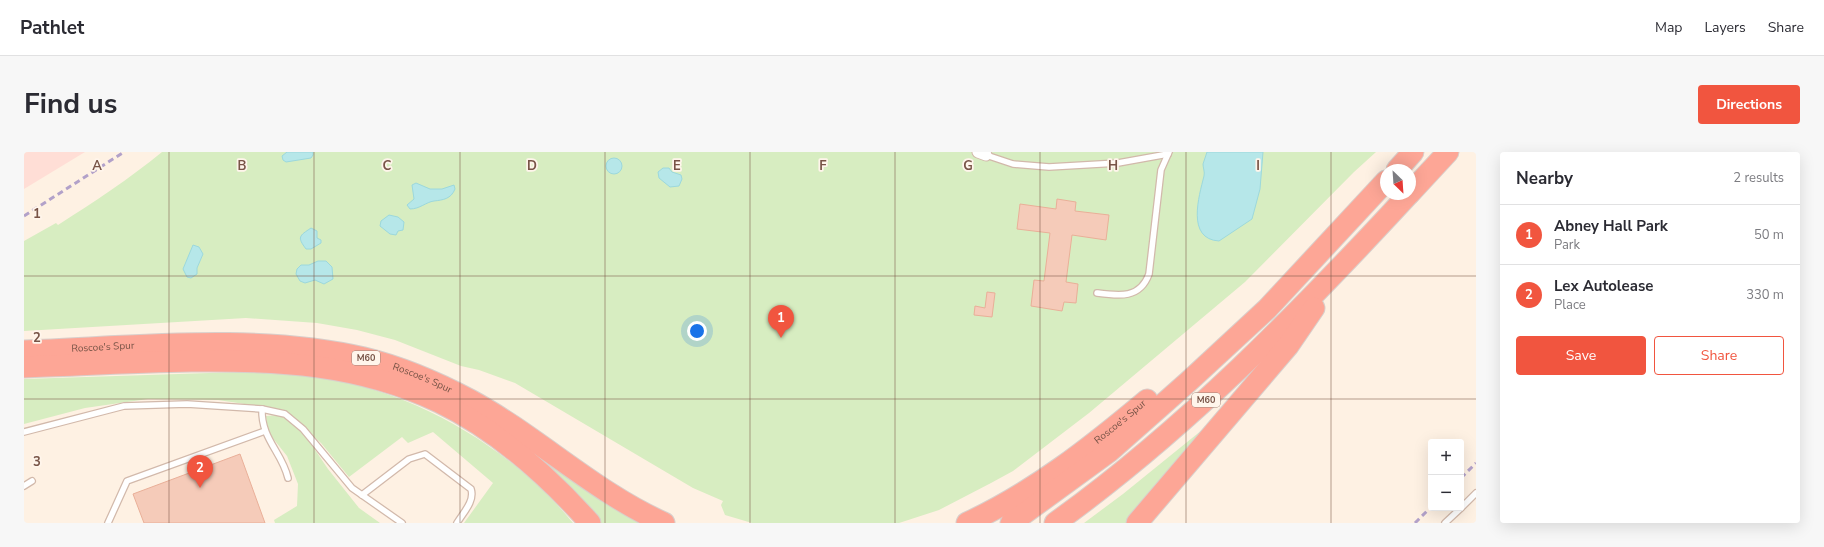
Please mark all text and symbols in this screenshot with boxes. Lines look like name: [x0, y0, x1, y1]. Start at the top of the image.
text: Pathlet: [20, 15, 84, 41]
text: Map: [1655, 18, 1682, 37]
text: Layers: [1704, 18, 1746, 37]
text: Share: [1768, 18, 1804, 37]
text: Find us: [24, 85, 118, 123]
button: Directions: [1698, 85, 1800, 124]
text: A: [92, 157, 102, 175]
text: B: [238, 157, 247, 175]
text: C: [383, 157, 392, 175]
text: D: [527, 157, 537, 175]
text: E: [673, 157, 681, 175]
text: F: [819, 157, 827, 175]
text: G: [963, 157, 973, 175]
text: H: [1108, 157, 1118, 175]
text: I: [1256, 157, 1260, 175]
north arrow: [1380, 164, 1416, 200]
text: Nearby: [1516, 167, 1573, 190]
text: 2 results: [1733, 169, 1784, 187]
text: 1: [33, 205, 41, 223]
text: Abney Hall Park: [1554, 216, 1668, 236]
text: 1: [1525, 226, 1533, 244]
text: 50 m: [1754, 226, 1784, 244]
text: Park: [1554, 236, 1580, 254]
text: Lex Autolease: [1554, 276, 1653, 296]
text: 2: [1525, 286, 1533, 304]
text: 330 m: [1746, 286, 1784, 304]
text: Place: [1554, 296, 1586, 314]
pin: 1: [768, 305, 794, 338]
your location: [687, 321, 707, 341]
text: 2: [33, 329, 41, 347]
button: Save: [1516, 336, 1646, 375]
button: Share: [1654, 336, 1784, 375]
street label: Roscoe's Spur: [71, 339, 135, 356]
road number: M60: [352, 351, 380, 365]
street label: Roscoe's Spur: [391, 360, 455, 397]
road number: M60: [1192, 393, 1220, 407]
street label: Roscoe's Spur: [1091, 396, 1149, 447]
map controls: [1428, 439, 1464, 511]
button: +: [1428, 439, 1464, 475]
text: 3: [33, 453, 41, 471]
pin: 2: [187, 455, 213, 488]
button: −: [1428, 475, 1464, 511]

